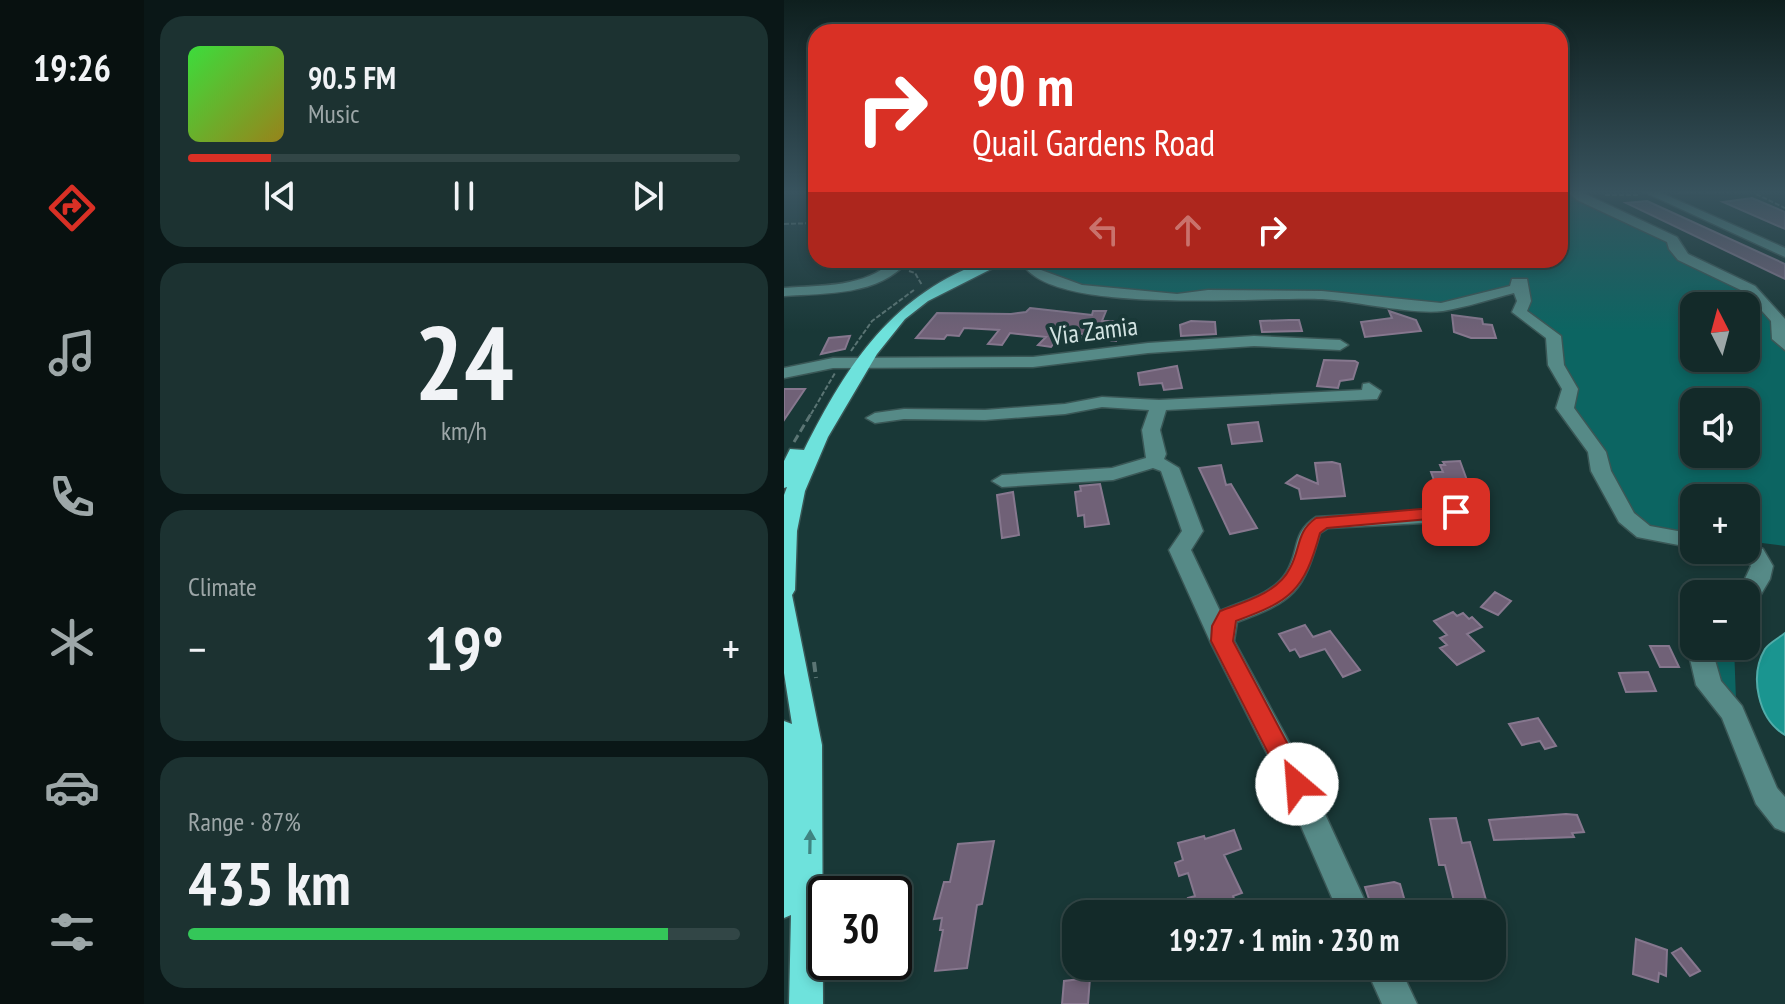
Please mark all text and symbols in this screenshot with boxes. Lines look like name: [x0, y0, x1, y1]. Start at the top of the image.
text: 19:26: [33, 44, 111, 91]
text: 90 m: [972, 49, 1074, 121]
icon: right: [840, 56, 944, 160]
text: 90.5 FM: [308, 58, 396, 97]
text: Music: [308, 97, 360, 130]
text: Quail Gardens Road: [972, 119, 1215, 166]
icon: previous: [258, 174, 302, 218]
icon: pause: [442, 174, 486, 218]
icon: next: [626, 174, 670, 218]
icon: directions: [44, 180, 100, 236]
icon: left: [1082, 208, 1126, 252]
icon: ahead: [1166, 208, 1210, 252]
icon: right: [1250, 208, 1294, 252]
north arrow: [1680, 292, 1760, 372]
map controls: [1680, 292, 1760, 660]
text: 24: [414, 294, 514, 429]
street label: Via Zamia: [1047, 309, 1139, 352]
icon: music: [44, 325, 100, 381]
button: sound: [1680, 388, 1760, 468]
text: km/h: [441, 414, 487, 447]
icon: phone: [44, 469, 100, 525]
pin: [1422, 478, 1490, 546]
button: +: [1680, 484, 1760, 564]
icon: arrive: [1434, 490, 1478, 534]
text: Climate: [188, 570, 257, 603]
button: −: [1680, 580, 1760, 660]
text: 19°: [424, 609, 504, 687]
icon: climate: [44, 614, 100, 670]
text: −: [188, 620, 206, 677]
text: +: [722, 620, 740, 677]
position arrow: [1255, 742, 1339, 826]
icon: car: [44, 759, 100, 815]
text: Range · 87%: [188, 805, 301, 838]
one-way arrow: [803, 829, 816, 854]
text: 435 km: [188, 844, 351, 922]
speed limit sign: 30: [808, 876, 912, 980]
icon: filters: [44, 904, 100, 960]
text: 19:27 · 1 min · 230 m: [1169, 920, 1399, 959]

